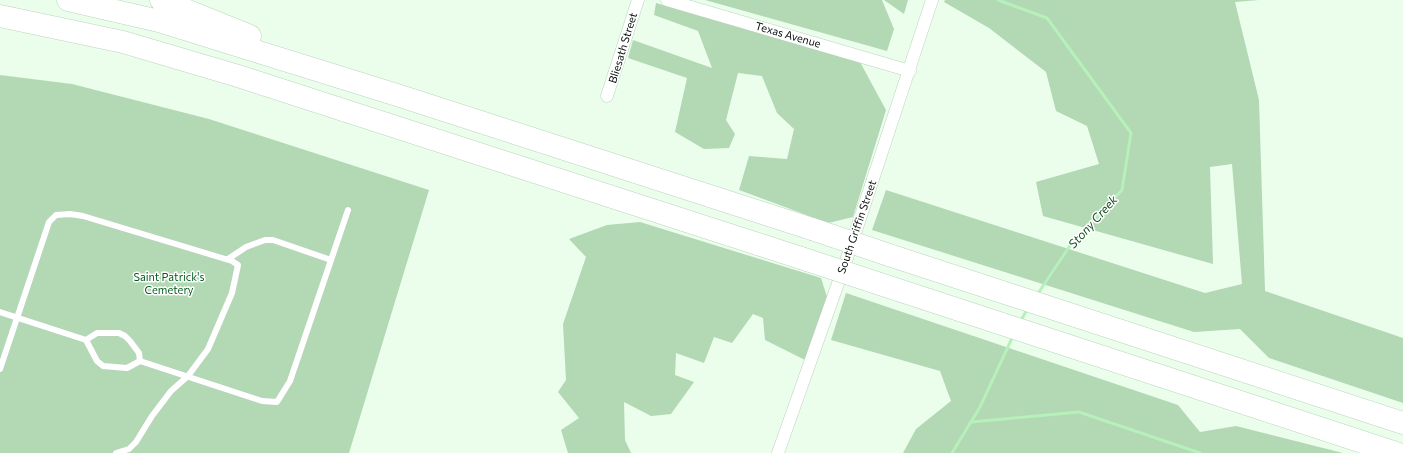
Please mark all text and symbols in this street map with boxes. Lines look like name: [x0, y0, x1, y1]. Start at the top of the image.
street label: Bliesath Street: [606, 11, 640, 85]
street label: Texas Avenue: [754, 19, 822, 51]
street label: South Griffin Street: [835, 178, 879, 276]
water label: Stony Creek: [1066, 193, 1120, 251]
park label: Saint Patrick's Cemetery: [134, 270, 204, 296]

